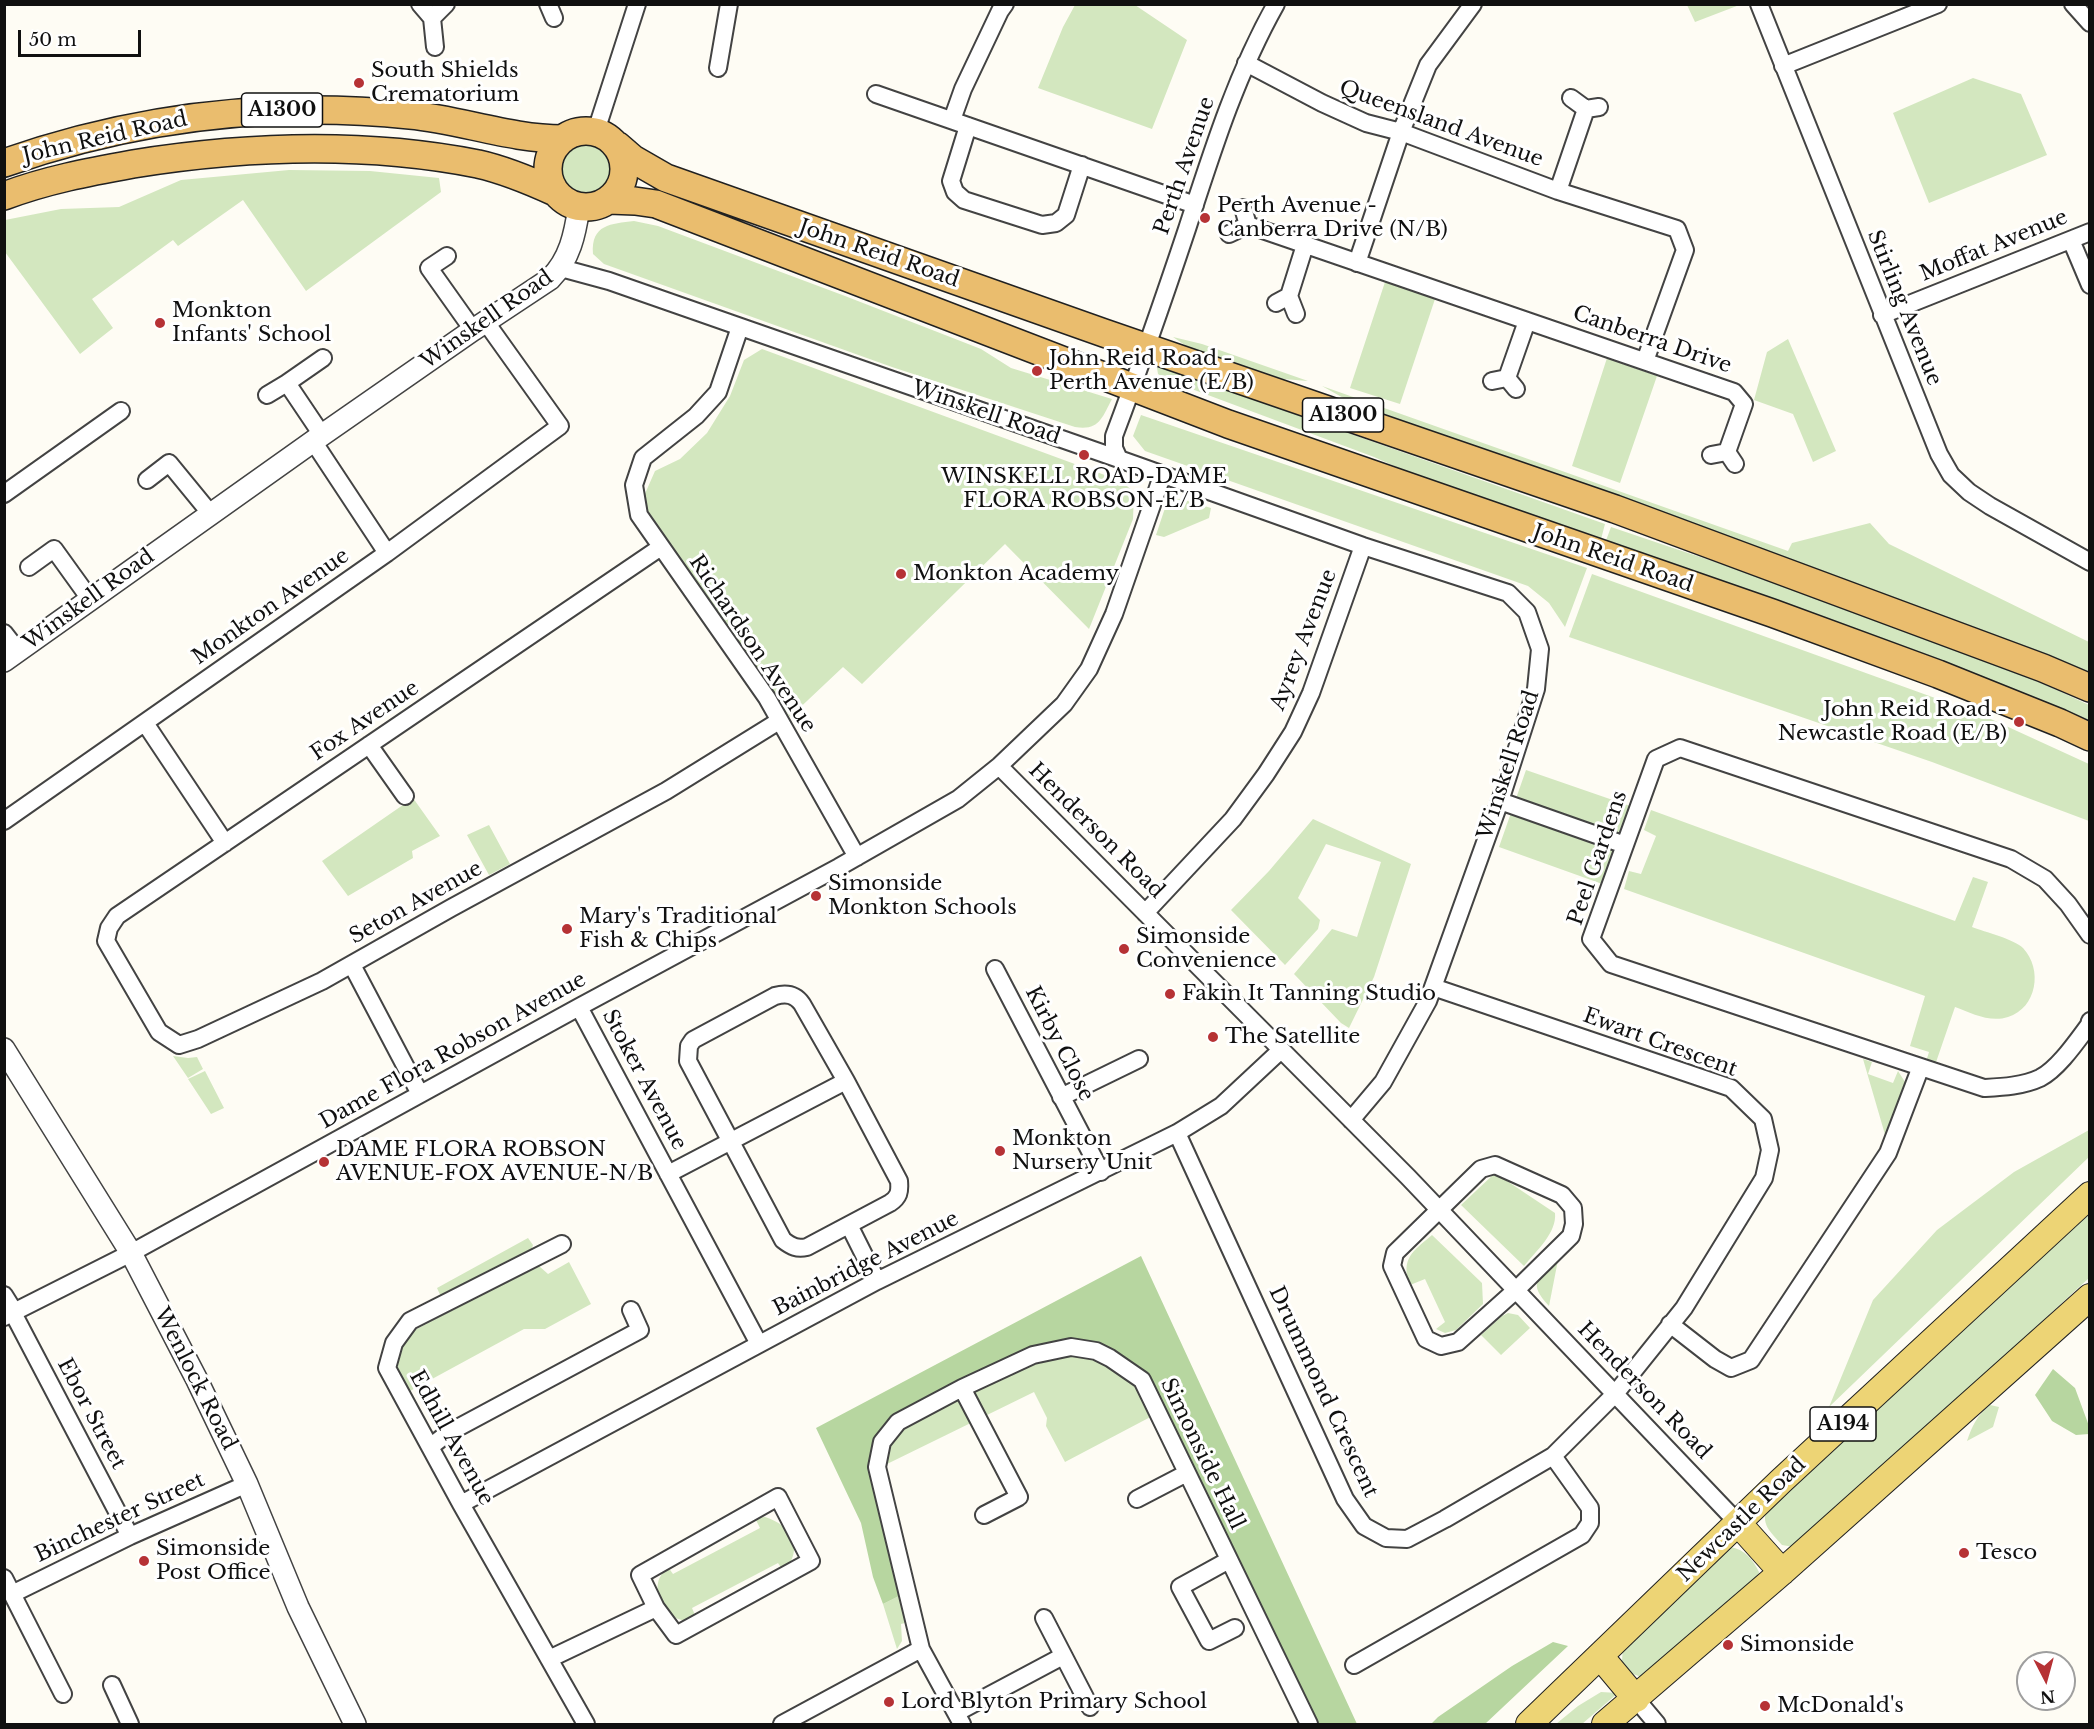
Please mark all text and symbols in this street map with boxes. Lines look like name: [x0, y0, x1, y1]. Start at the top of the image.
scale bar: [21, 18, 144, 56]
text: 50 m: [29, 29, 77, 51]
place label: South Shields Crematorium: [371, 58, 519, 108]
street label: Queensland Avenue: [1336, 75, 1546, 173]
marker: South Shields Crematorium: [352, 76, 366, 90]
road number: A1300: [242, 93, 322, 127]
street label: Perth Avenue: [1150, 94, 1220, 238]
street label: John Reid Road: [20, 107, 190, 169]
place label: Perth Avenue - Canberra Drive (N/B): [1217, 193, 1448, 243]
street label: Moffat Avenue: [1917, 205, 2071, 287]
marker: Perth Avenue - Canberra Drive (N/B): [1198, 211, 1212, 225]
street label: John Reid Road: [795, 215, 963, 293]
street label: Stirling Avenue: [1861, 227, 1947, 389]
street label: Winskell Road: [416, 265, 558, 375]
place label: Monkton Infants' School: [172, 298, 331, 348]
street label: Canberra Drive: [1569, 301, 1735, 379]
marker: Monkton Infants' School: [153, 316, 167, 330]
place label: John Reid Road - Perth Avenue (E/B): [1049, 346, 1254, 396]
marker: John Reid Road - Perth Avenue (E/B): [1030, 364, 1044, 378]
street label: Winskell Road: [908, 376, 1064, 450]
road number: A1300: [1302, 398, 1384, 432]
marker: WINSKELL ROAD-DAME FLORA ROBSON-E/B: [1077, 448, 1091, 462]
place label: WINSKELL ROAD-DAME FLORA ROBSON-E/B: [941, 464, 1227, 514]
street label: John Reid Road: [1529, 520, 1697, 598]
street label: Monkton Avenue: [188, 543, 354, 671]
street label: Winskell Road: [19, 544, 159, 656]
street label: Richardson Avenue: [683, 550, 821, 738]
place label: Monkton Academy: [913, 561, 1119, 587]
street label: Ayrey Avenue: [1265, 566, 1343, 714]
marker: Monkton Academy: [894, 567, 908, 581]
street label: Fox Avenue: [306, 676, 424, 766]
street label: Winskell Road: [1473, 687, 1545, 843]
place label: John Reid Road - Newcastle Road (E/B): [1778, 697, 2007, 747]
marker: John Reid Road - Newcastle Road (E/B): [2012, 715, 2026, 729]
street label: Henderson Road: [1023, 758, 1169, 904]
street label: Peel Gardens: [1563, 787, 1633, 929]
street label: Seton Avenue: [345, 856, 487, 950]
place label: Simonside Monkton Schools: [828, 871, 1017, 921]
marker: Simonside Monkton Schools: [809, 889, 823, 903]
place label: Mary's Traditional Fish & Chips: [579, 904, 777, 954]
marker: Mary's Traditional Fish & Chips: [560, 922, 574, 936]
place label: Simonside Convenience: [1136, 924, 1276, 974]
marker: Simonside Convenience: [1117, 942, 1131, 956]
street label: Dame Flora Robson Avenue: [315, 967, 591, 1135]
place label: Fakin It Tanning Studio: [1182, 981, 1436, 1007]
street label: Kirby Close: [1019, 982, 1099, 1106]
marker: Fakin It Tanning Studio: [1163, 987, 1177, 1001]
street label: Ewart Crescent: [1580, 1003, 1740, 1083]
street label: Stoker Avenue: [596, 1006, 692, 1154]
place label: The Satellite: [1225, 1024, 1360, 1050]
marker: The Satellite: [1206, 1030, 1220, 1044]
place label: Monkton Nursery Unit: [1012, 1126, 1153, 1176]
place label: DAME FLORA ROBSON AVENUE-FOX AVENUE-N/B: [336, 1137, 653, 1187]
marker: Monkton Nursery Unit: [993, 1144, 1007, 1158]
marker: DAME FLORA ROBSON AVENUE-FOX AVENUE-N/B: [317, 1155, 331, 1169]
street label: Bainbridge Avenue: [769, 1206, 963, 1322]
street label: Drummond Crescent: [1263, 1282, 1383, 1502]
street label: Wenlock Road: [148, 1304, 242, 1454]
street label: Henderson Road: [1572, 1317, 1716, 1465]
street label: Ebor Street: [51, 1354, 131, 1474]
street label: Edhill Avenue: [403, 1366, 499, 1510]
street label: Simonside Hall: [1154, 1374, 1250, 1534]
road number: A194: [1810, 1407, 1876, 1441]
street label: Newcastle Road: [1673, 1452, 1811, 1588]
street label: Binchester Street: [31, 1468, 209, 1568]
place label: Simonside Post Office: [156, 1536, 271, 1586]
place label: Tesco: [1976, 1540, 2037, 1566]
marker: Tesco: [1957, 1546, 1971, 1560]
marker: Simonside Post Office: [137, 1554, 151, 1568]
place label: Simonside: [1740, 1632, 1854, 1658]
marker: Simonside: [1721, 1638, 1735, 1652]
north arrow: [2016, 1651, 2076, 1711]
text: N: [2039, 1686, 2056, 1708]
place label: Lord Blyton Primary School: [901, 1689, 1207, 1715]
place label: McDonald's: [1777, 1693, 1904, 1719]
marker: Lord Blyton Primary School: [882, 1695, 896, 1709]
marker: McDonald's: [1758, 1699, 1772, 1713]

